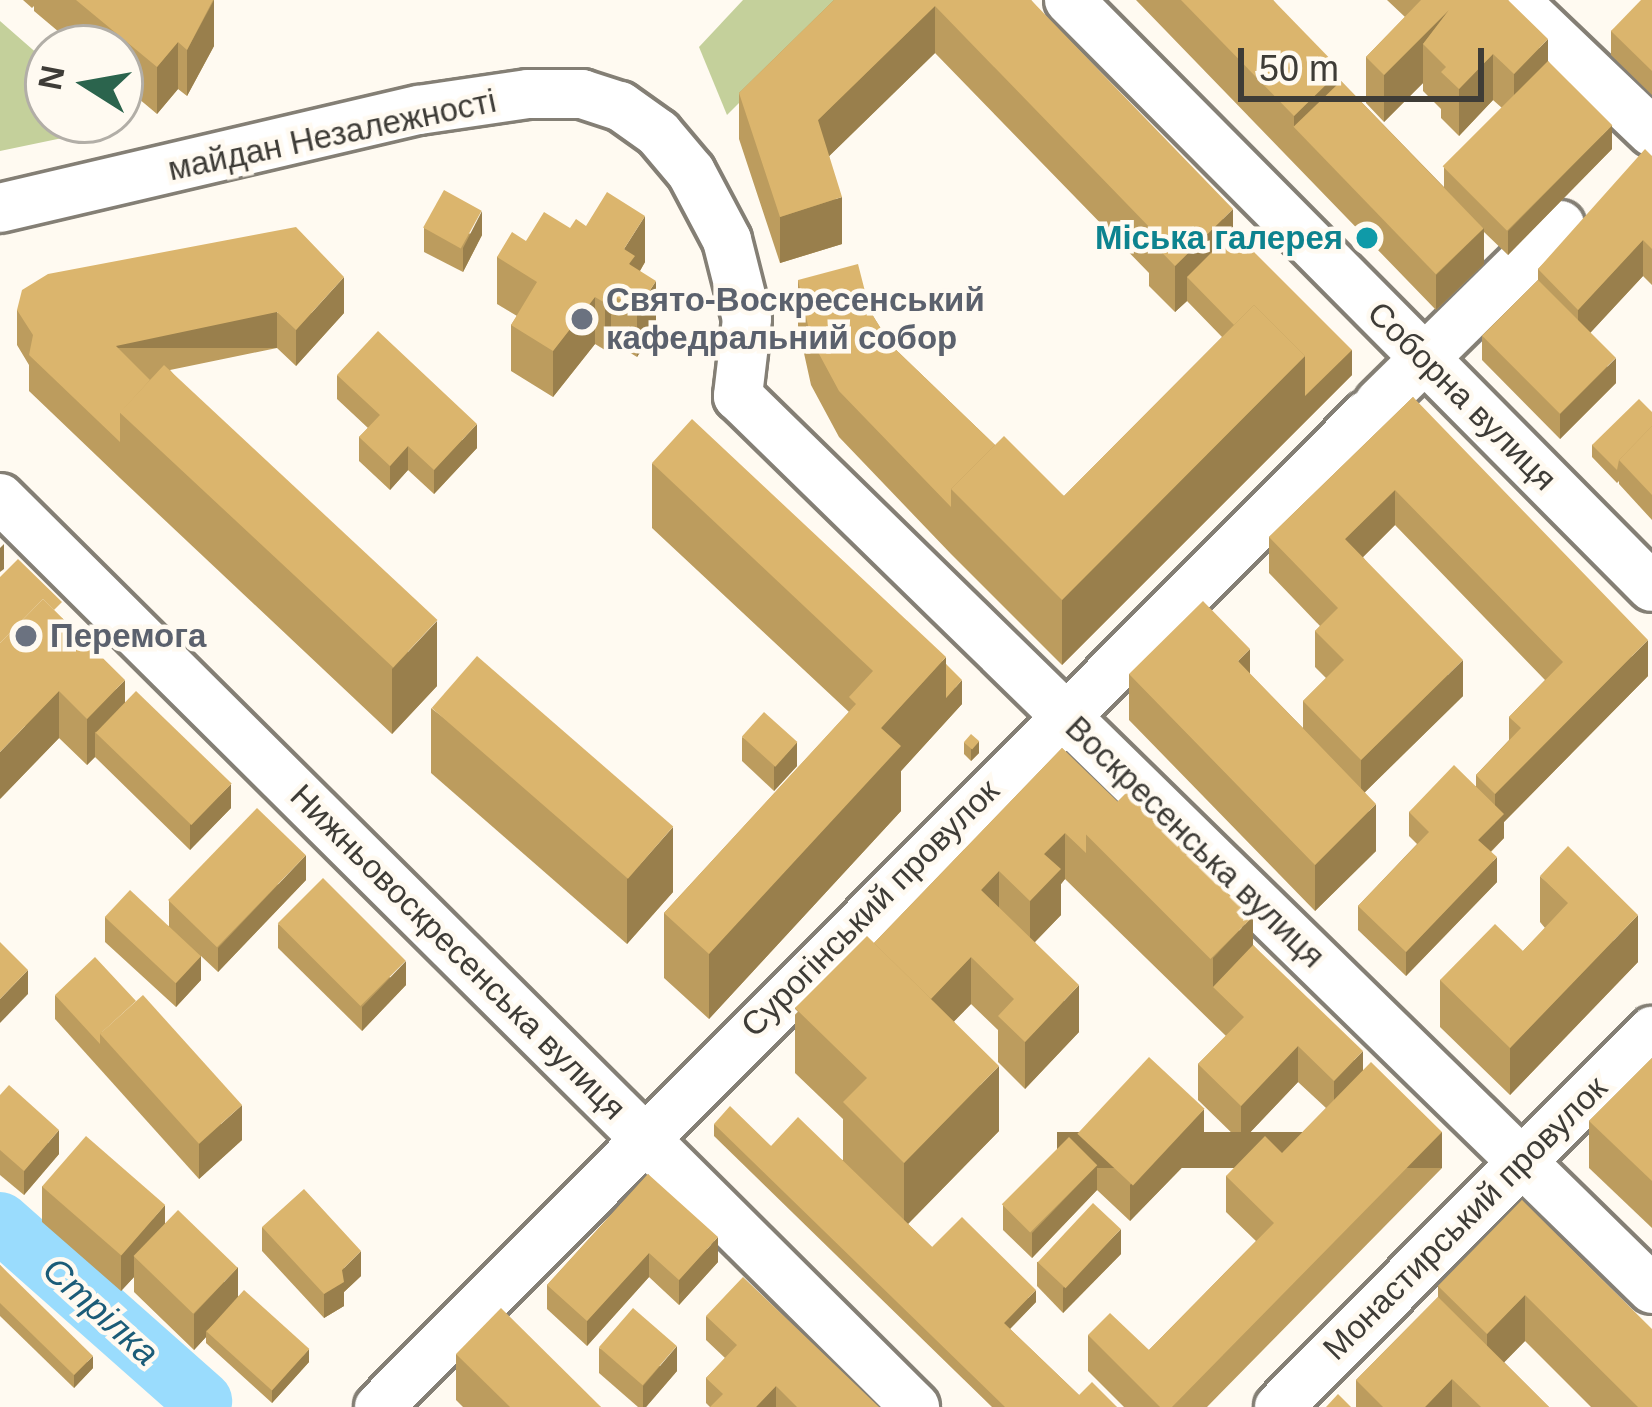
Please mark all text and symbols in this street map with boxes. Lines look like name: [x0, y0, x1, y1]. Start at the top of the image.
north arrow: [24, 24, 144, 144]
scale bar: [1244, 24, 1490, 98]
text: 50 m: [1259, 48, 1339, 89]
text: N: [31, 62, 72, 93]
street label: майдан Незалежності: [164, 81, 500, 189]
place label: Міська галерея: [1095, 218, 1343, 258]
marker: Міська галерея: [1354, 225, 1380, 251]
place label: Свято-Воскресенський кафедральний собор: [606, 280, 985, 358]
street label: Соборна вулиця: [1359, 293, 1565, 499]
marker: Свято-Воскресенський кафедральний собор: [569, 306, 595, 332]
place label: Перемога: [50, 616, 206, 656]
marker: Перемога: [13, 623, 39, 649]
street label: Воскресенська вулиця: [1057, 708, 1333, 976]
street label: Сурогінський провулок: [733, 771, 1007, 1045]
street label: Нижньовоскресенська вулиця: [282, 776, 634, 1128]
street label: Монастирський провулок: [1315, 1068, 1615, 1368]
water label: Стрілка: [34, 1248, 168, 1374]

